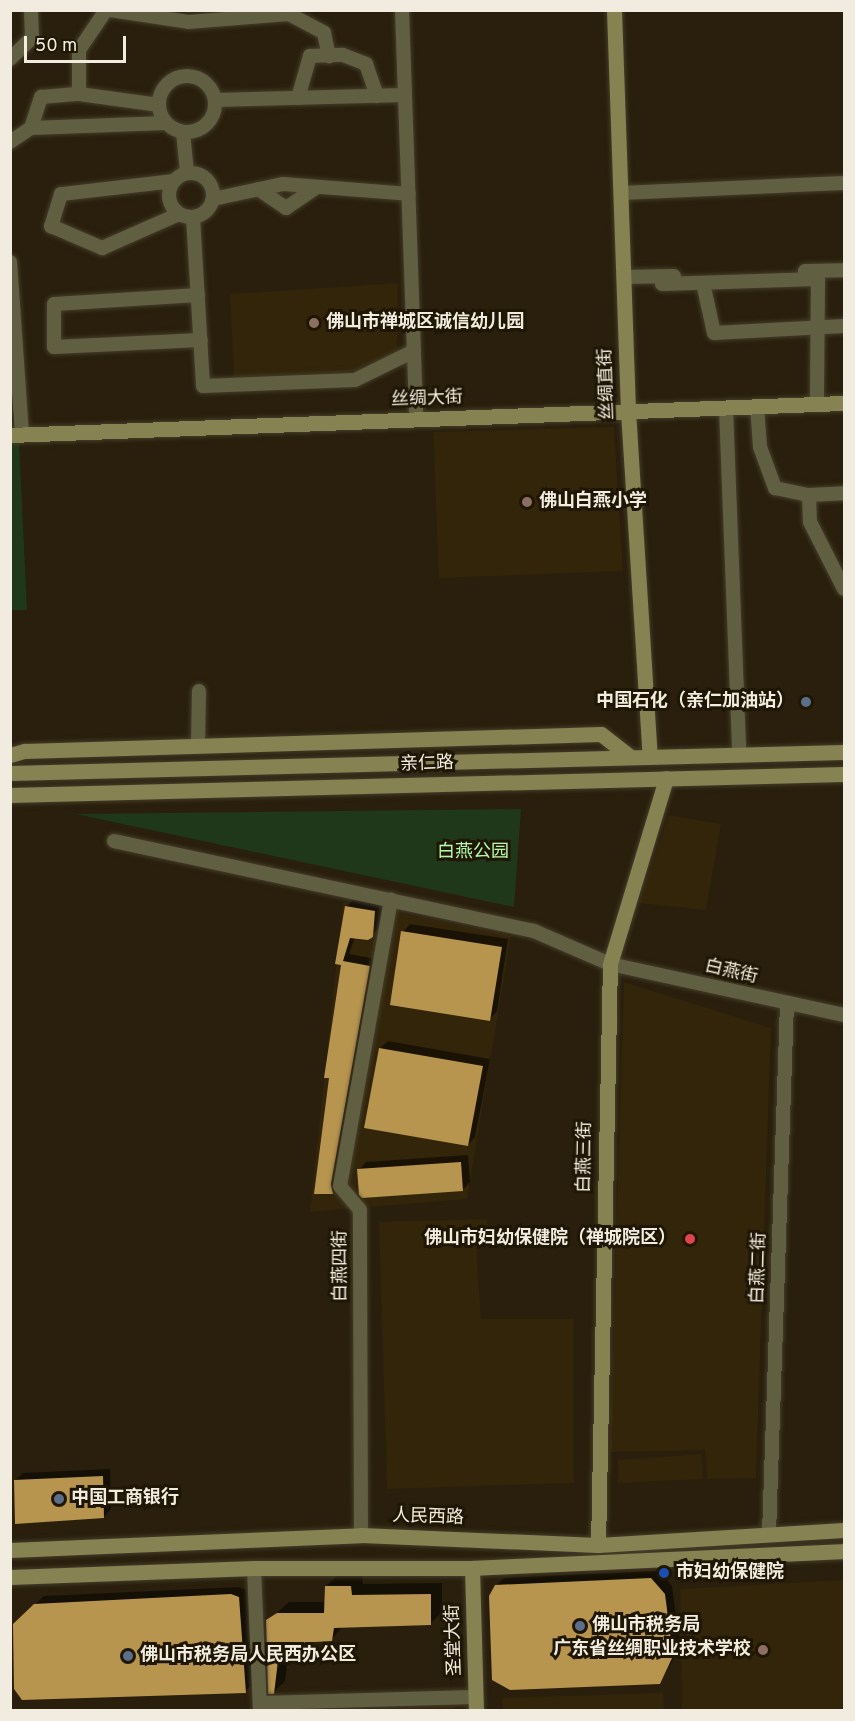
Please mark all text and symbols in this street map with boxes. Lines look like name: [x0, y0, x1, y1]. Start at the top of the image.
scale bar: [27, 24, 129, 62]
text: 50 m: [35, 35, 77, 58]
place label: 佛山市禅城区诚信幼儿园: [326, 312, 524, 334]
marker: 佛山市禅城区诚信幼儿园: [307, 316, 321, 330]
street label: 丝绸直街: [596, 348, 620, 420]
street label: 丝绸大街: [391, 388, 463, 412]
place label: 佛山白燕小学: [539, 491, 647, 513]
marker: 佛山白燕小学: [520, 495, 534, 509]
place label: 中国石化（亲仁加油站）: [596, 691, 794, 713]
marker: 中国石化（亲仁加油站）: [799, 695, 813, 709]
street label: 亲仁路: [400, 753, 454, 777]
park label: 白燕公园: [437, 842, 509, 864]
street label: 白燕街: [702, 956, 760, 990]
street label: 白燕三街: [575, 1121, 597, 1193]
place label: 佛山市妇幼保健院（禅城院区）: [424, 1228, 676, 1250]
street label: 白燕四街: [331, 1230, 353, 1302]
marker: 佛山市妇幼保健院（禅城院区）: [681, 1230, 699, 1248]
street label: 白燕二街: [748, 1232, 772, 1304]
place label: 中国工商银行: [71, 1488, 179, 1510]
marker: 中国工商银行: [52, 1492, 66, 1506]
street label: 人民西路: [392, 1506, 464, 1530]
place label: 市妇幼保健院: [676, 1562, 784, 1584]
marker: 市妇幼保健院: [657, 1566, 671, 1580]
street label: 圣堂大街: [443, 1604, 467, 1676]
place label: 佛山市税务局: [592, 1615, 700, 1637]
marker: 佛山市税务局: [573, 1619, 587, 1633]
place label: 广东省丝绸职业技术学校: [553, 1639, 751, 1661]
marker: 广东省丝绸职业技术学校: [756, 1643, 770, 1657]
place label: 佛山市税务局人民西办公区: [140, 1645, 356, 1667]
marker: 佛山市税务局人民西办公区: [121, 1649, 135, 1663]

